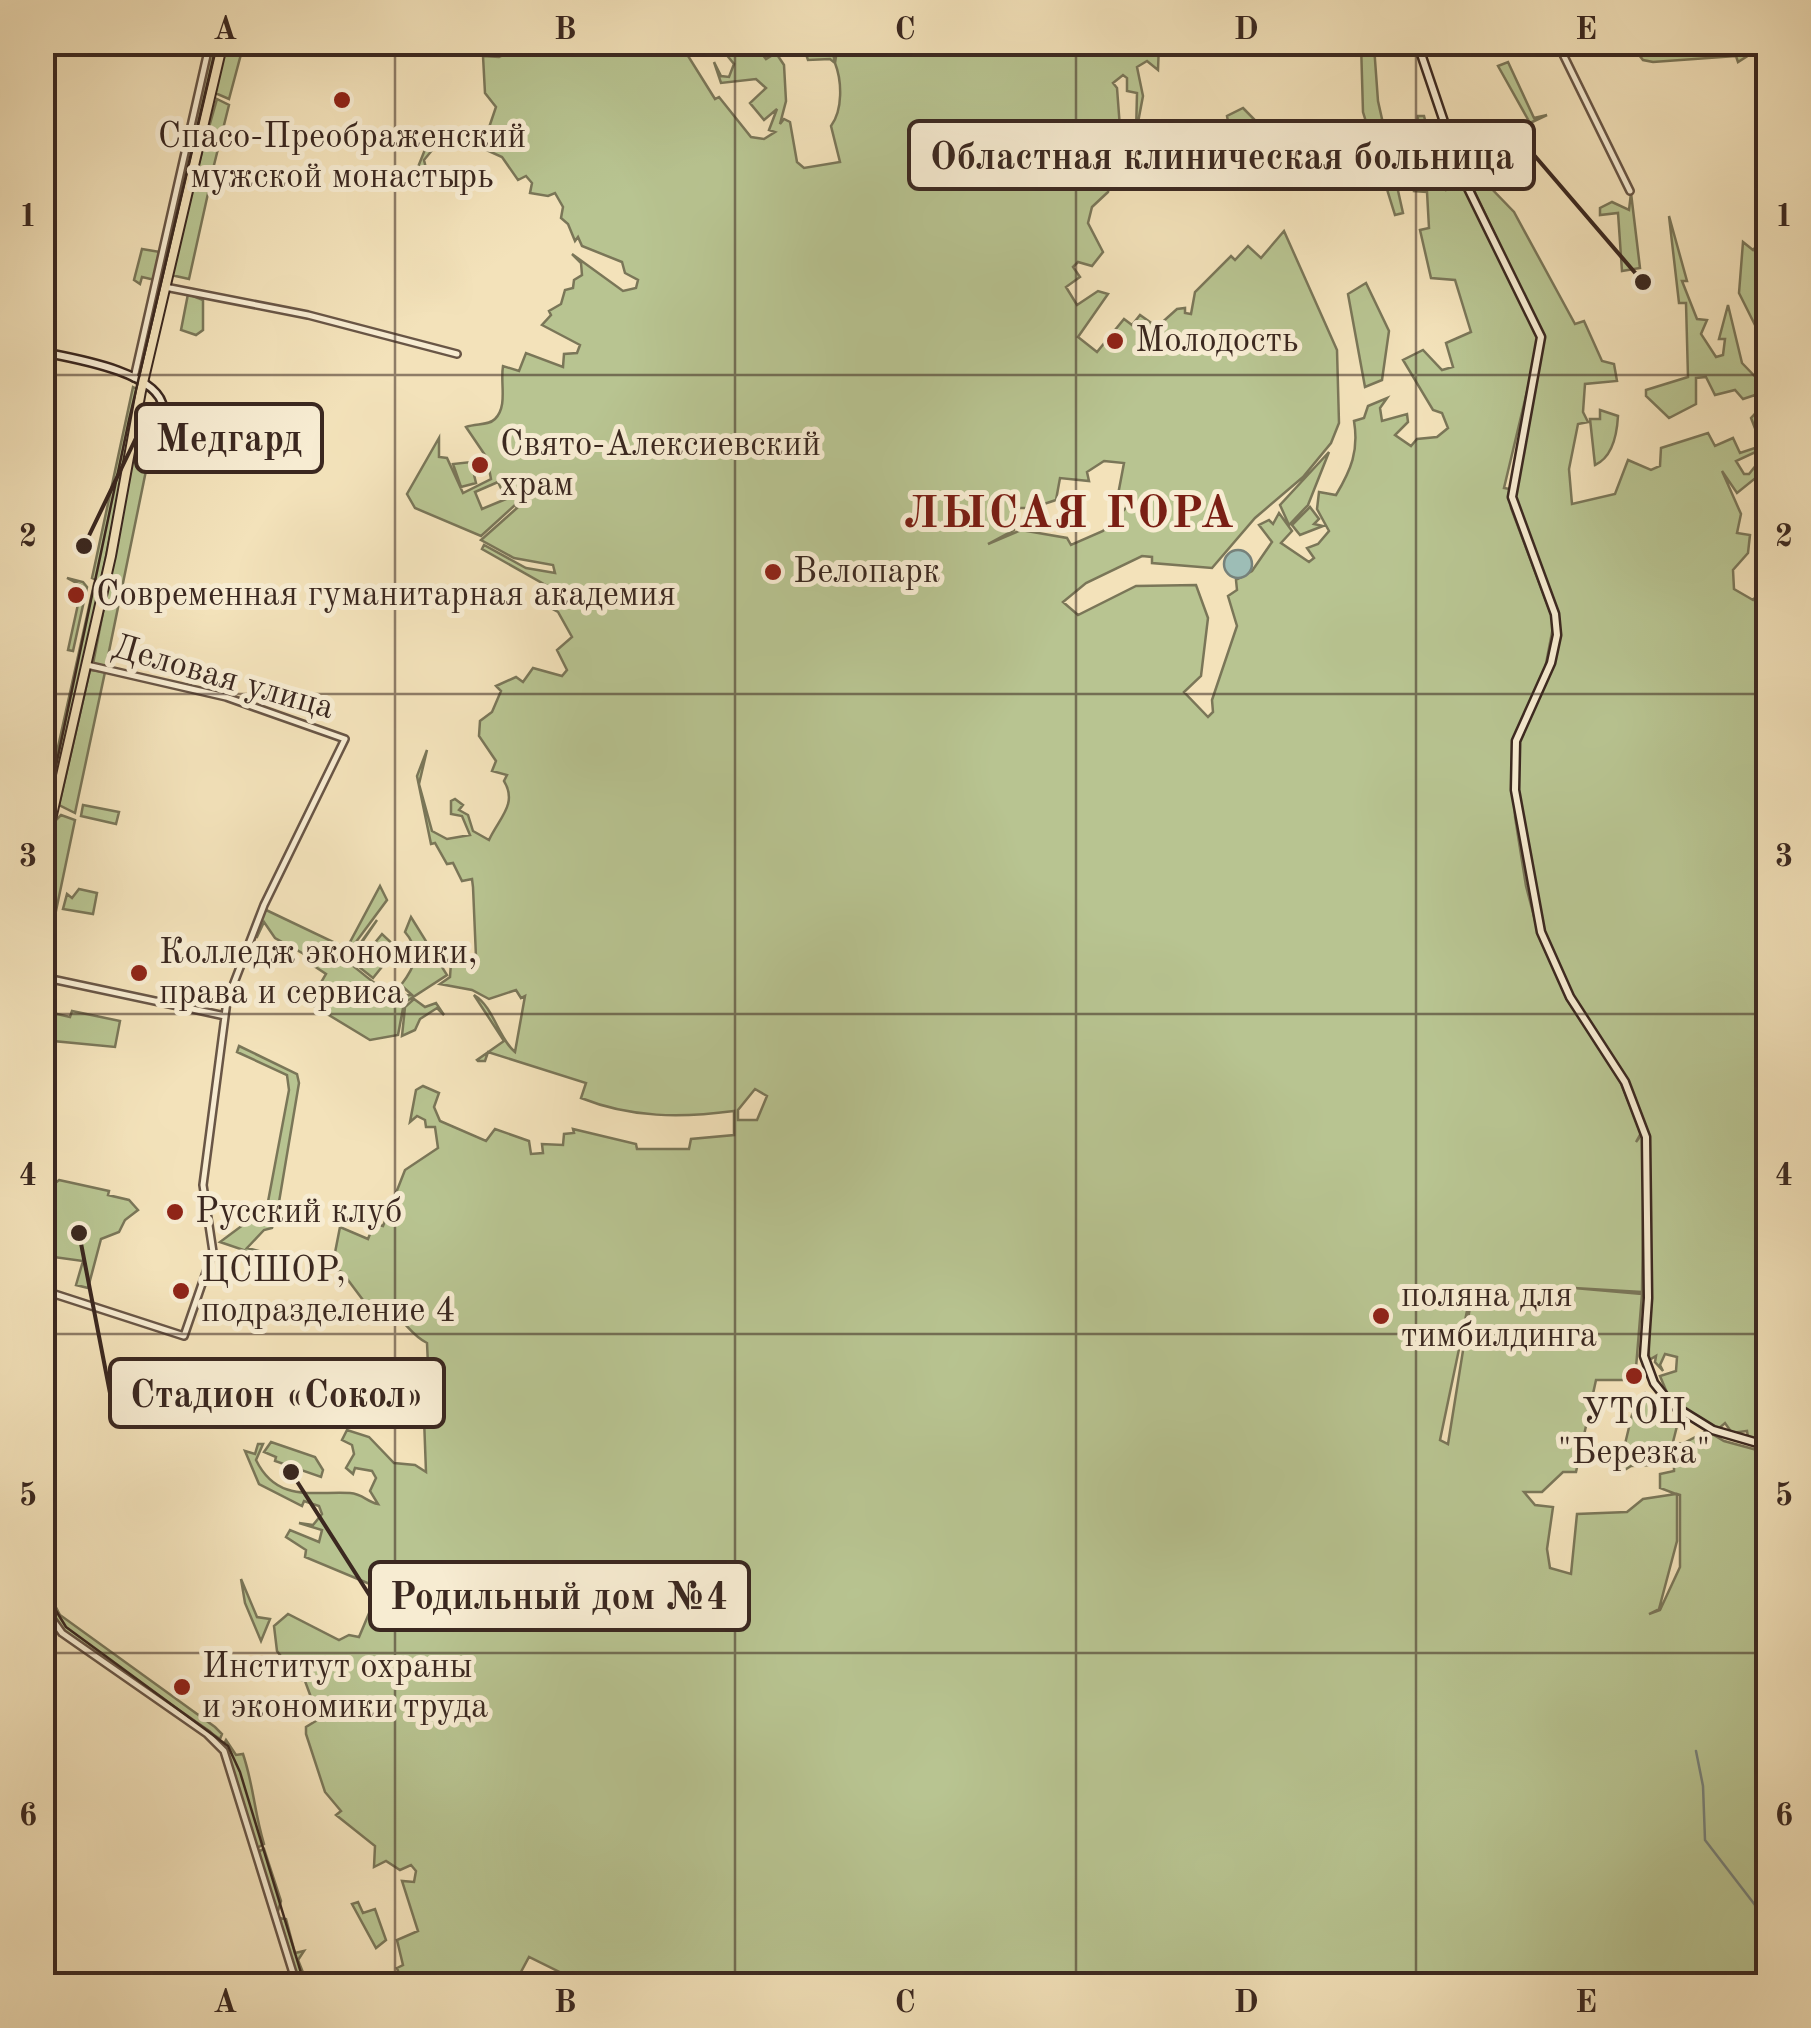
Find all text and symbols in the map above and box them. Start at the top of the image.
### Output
text: A [213,15,237,47]
text: B [554,15,576,47]
text: C [894,15,916,47]
text: D [1233,15,1259,47]
text: E [1575,15,1597,47]
marker: Спасо-Преображенский мужской монастырь [331,89,353,111]
place label: Спасо-Преображенский мужской монастырь [158,120,526,195]
callout: Областная клиническая больница [909,121,1534,189]
text: Областная клиническая больница [930,140,1514,178]
text: 1 [19,202,37,234]
text: 1 [1775,202,1793,234]
place label: Молодость [1135,324,1298,359]
marker: Молодость [1104,330,1126,352]
callout: Медгард [136,404,322,472]
text: Медгард [156,422,302,460]
place label: Свято-Алексиевский храм [500,428,821,503]
marker: Свято-Алексиевский храм [469,454,491,476]
district label: ЛЫСАЯ ГОРА [903,493,1237,538]
text: 2 [19,522,37,554]
text: 2 [1775,522,1793,554]
place label: Велопарк [793,555,940,590]
marker: Велопарк [762,561,784,583]
place label: Современная гуманитарная академия [96,578,676,613]
marker: Современная гуманитарная академия [65,584,87,606]
street label: Деловая улица [108,630,338,726]
text: 3 [19,842,37,874]
text: 3 [1775,842,1793,874]
place label: Колледж экономики, права и сервиса [159,936,478,1011]
marker: Колледж экономики, права и сервиса [128,962,150,984]
text: 4 [19,1161,37,1193]
text: 4 [1775,1161,1793,1193]
place label: Русский клуб [195,1195,402,1230]
marker: Русский клуб [164,1201,186,1223]
place label: ЦСШОР, подразделение 4 [201,1254,456,1329]
place label: поляна для тимбилдинга [1401,1279,1597,1354]
marker: ЦСШОР, подразделение 4 [170,1280,192,1302]
marker: поляна для тимбилдинга [1370,1305,1392,1327]
callout: Стадион «Сокол» [110,1359,444,1427]
marker: УТОЦ "Березка" [1623,1365,1645,1387]
text: Стадион «Сокол» [130,1378,424,1416]
place label: УТОЦ "Березка" [1558,1396,1710,1471]
text: 5 [19,1481,37,1513]
text: 5 [1775,1481,1793,1513]
callout: Родильный дом №4 [370,1562,749,1630]
text: Родильный дом №4 [390,1580,728,1618]
place label: Институт охраны и экономики труда [202,1650,488,1725]
marker: Институт охраны и экономики труда [171,1676,193,1698]
text: 6 [19,1801,37,1833]
text: 6 [1775,1801,1793,1833]
text: A [213,1988,237,2020]
text: B [554,1988,576,2020]
text: C [894,1988,916,2020]
text: D [1233,1988,1259,2020]
text: E [1575,1988,1597,2020]

